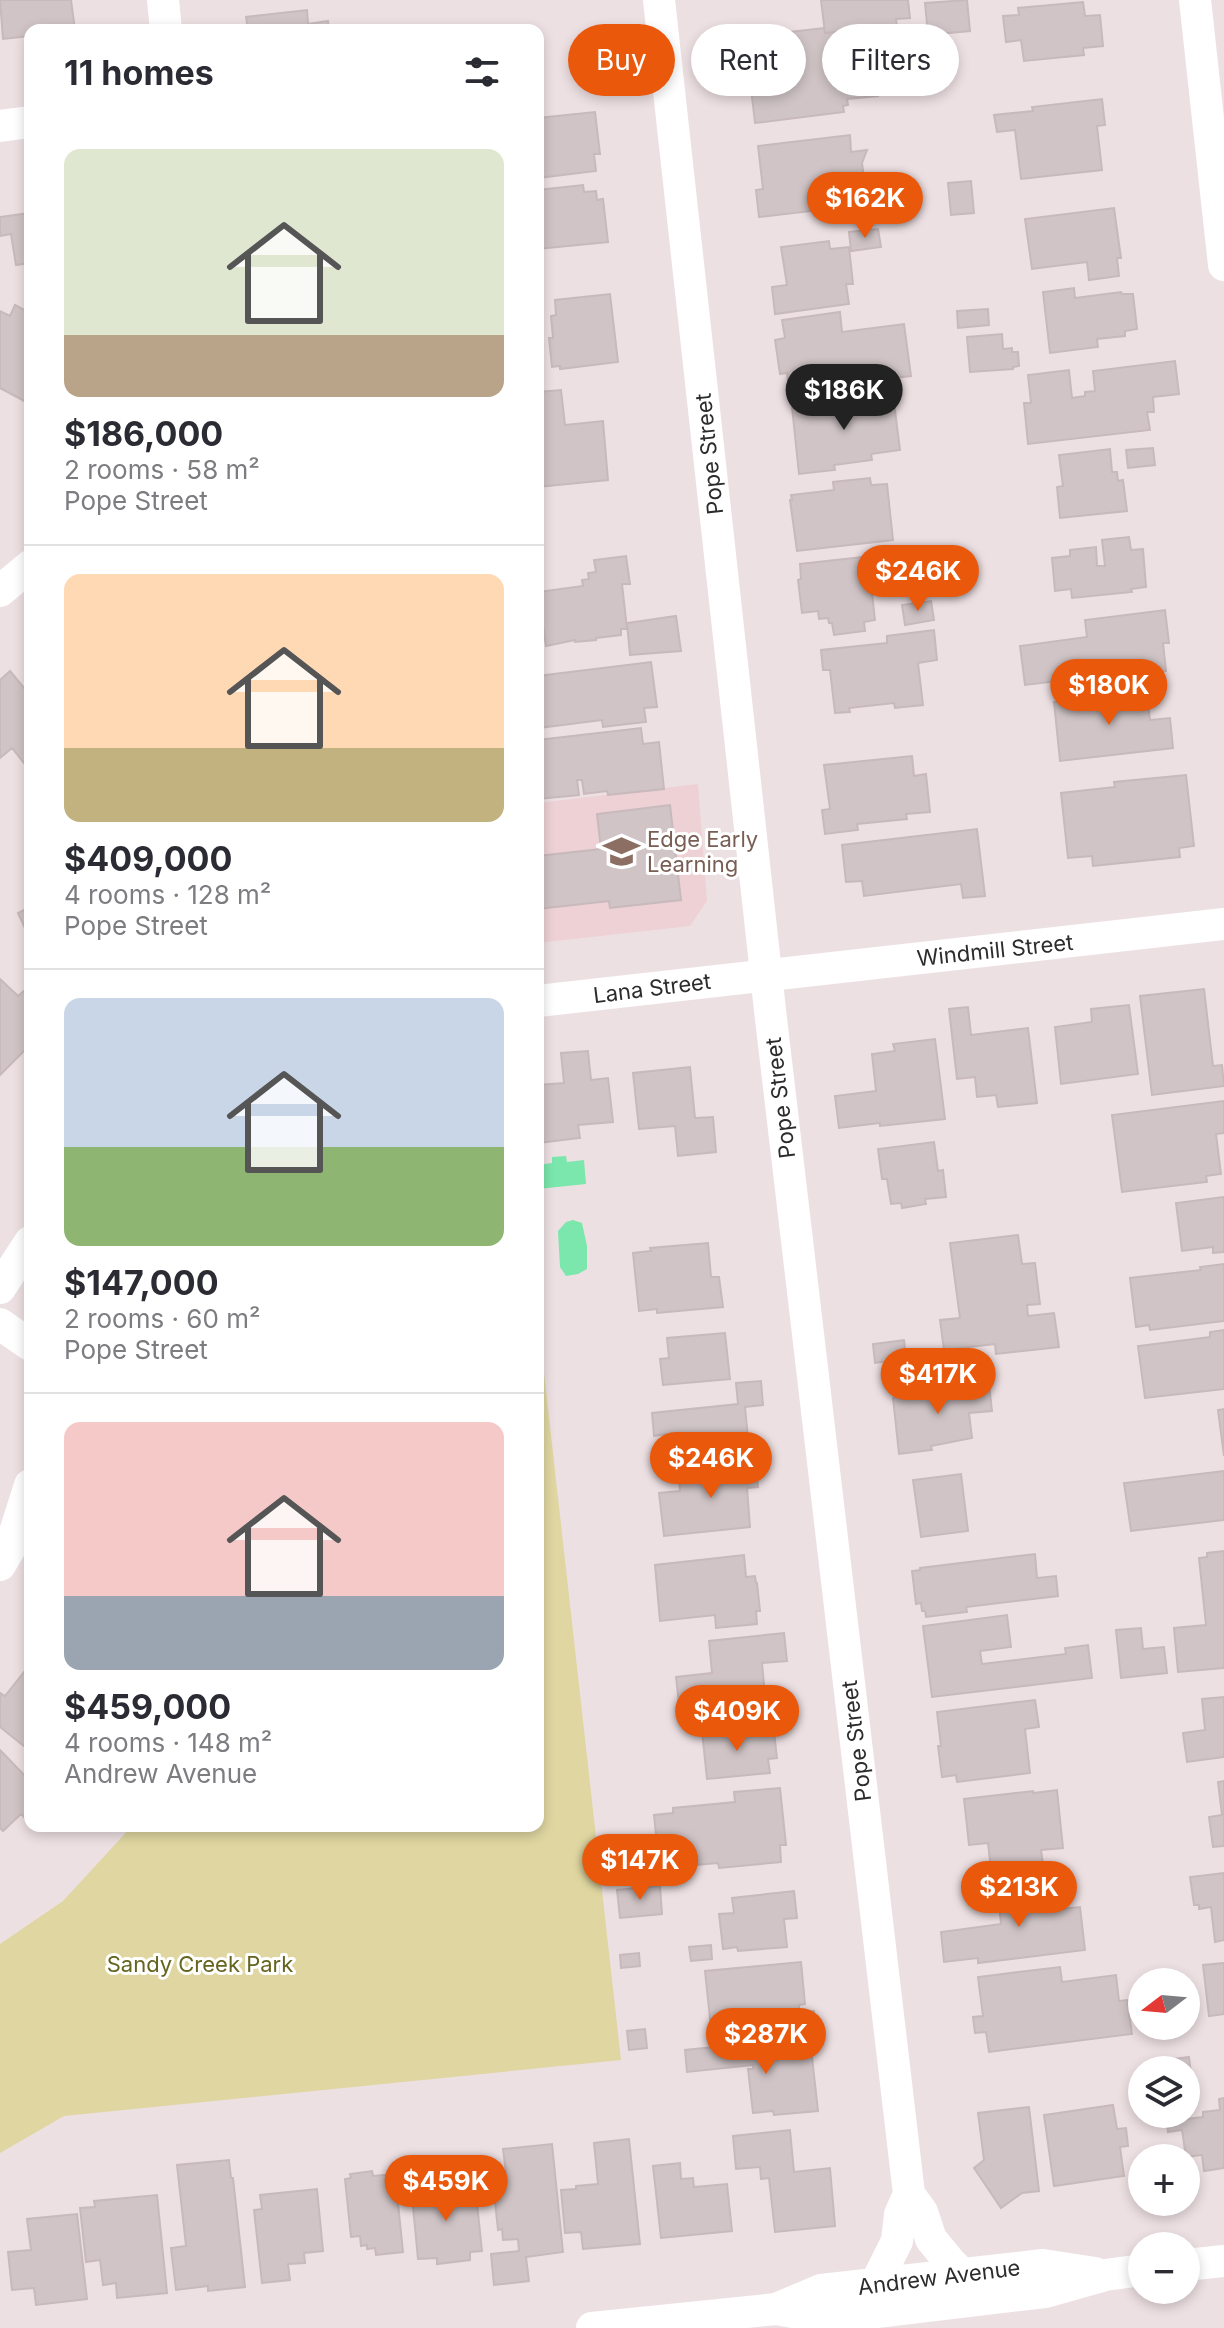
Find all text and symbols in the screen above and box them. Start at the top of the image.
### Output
chip: Buy [568,24,675,96]
chip: Rent [691,24,806,96]
chip: Filters [822,24,959,96]
icon: filters [460,50,504,94]
text: 11 homes [64,52,214,93]
pin: $162K [809,172,921,240]
text: $162K [825,182,905,213]
icon: home [212,201,356,345]
pin: $186K [788,364,900,432]
text: $186K [804,374,884,405]
street label: Pope Street [690,392,728,516]
text: $186,000 [64,413,223,454]
text: 2 rooms · 58 m² [64,454,260,485]
text: Pope Street [64,485,208,516]
pin: $246K [862,545,974,613]
text: $246K [875,555,961,586]
icon: home [212,626,356,770]
pin: $180K [1053,659,1165,727]
text: $180K [1068,669,1150,700]
place label: Edge Early Learning [647,826,758,877]
school or university icon: Edge Early Learning [602,833,640,871]
text: $409,000 [64,838,232,879]
text: 4 rooms · 128 m² [64,879,271,910]
text: Pope Street [64,910,208,941]
street label: Windmill Street [916,929,1074,971]
street label: Lana Street [592,968,712,1008]
street label: Pope Street [760,1036,800,1160]
icon: home [212,1050,356,1194]
text: $147,000 [64,1262,219,1303]
text: 2 rooms · 60 m² [64,1303,260,1334]
text: Pope Street [64,1334,208,1365]
pin: $417K [882,1348,994,1416]
text: $417K [899,1358,977,1389]
pin: $246K [655,1432,767,1500]
text: $246K [668,1442,754,1473]
icon: home [212,1474,356,1618]
street label: Pope Street [836,1679,876,1803]
pin: $409K [681,1685,793,1753]
text: $459,000 [64,1686,231,1727]
text: $409K [693,1695,781,1726]
text: 4 rooms · 148 m² [64,1727,272,1758]
text: Andrew Avenue [64,1758,257,1789]
pin: $147K [584,1834,696,1902]
text: $147K [600,1844,680,1875]
pin: $213K [963,1861,1075,1929]
text: $213K [979,1871,1059,1902]
park label: Sandy Creek Park [107,1951,293,1977]
north arrow [1128,1968,1200,2040]
map controls [1128,1968,1200,2304]
pin: $287K [710,2008,822,2076]
text: $287K [724,2018,808,2049]
button: layers [1128,2056,1200,2128]
button: + [1128,2144,1200,2216]
pin: $459K [390,2155,502,2223]
text: $459K [403,2165,489,2196]
button: − [1128,2232,1200,2304]
street label: Andrew Avenue [856,2254,1022,2300]

